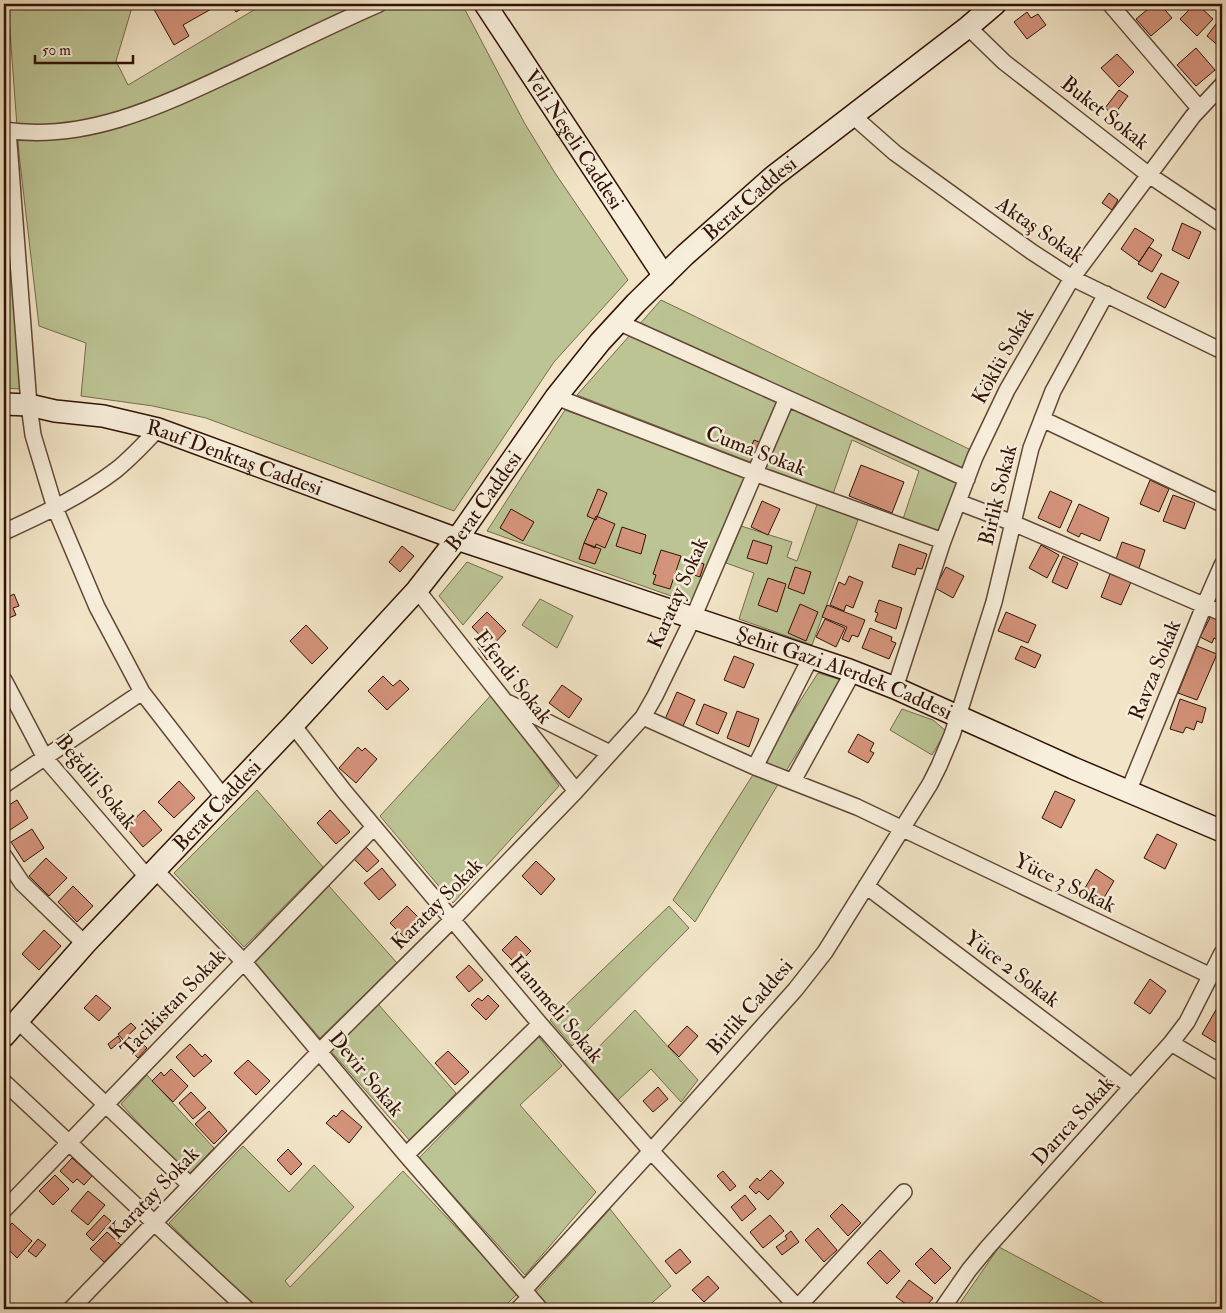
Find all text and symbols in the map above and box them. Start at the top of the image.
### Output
scale bar [35,32,132,64]
text: 50 m [42,41,71,60]
street label: Veli Neşeli Caddesi [518,64,630,215]
street label: Buket Sokak [1055,70,1155,156]
street label: Berat Caddesi [697,150,803,247]
street label: Aktaş Sokak [990,190,1089,269]
street label: Köklü Sokak [966,303,1040,409]
street label: Rauf Denktaş Caddesi [144,413,327,502]
street label: Cuma Sokak [702,419,810,483]
street label: Birlik Sokak [972,442,1024,548]
street label: Berat Caddesi [439,445,528,557]
street label: Karatay Sokak [641,533,715,653]
street label: Ravza Sokak [1123,616,1187,724]
street label: Şehit Gazi Alerdek Caddesi [733,620,957,726]
street label: Efendi Sokak [468,625,558,729]
street label: Beğdili Sokak [49,729,143,835]
street label: Berat Caddesi [167,753,267,857]
street label: Yüce 3 Sokak [1010,847,1120,919]
street label: Karatay Sokak [385,852,489,956]
street label: Yüce 2 Sokak [959,924,1065,1014]
street label: Tacikistan Sokak [115,943,231,1063]
street label: Hanımeli Sokak [503,949,609,1069]
street label: Birlik Caddesi [701,953,799,1061]
street label: Devir Sokak [323,1026,409,1122]
street label: Darıca Sokak [1026,1071,1120,1171]
street label: Karatay Sokak [103,1141,205,1245]

